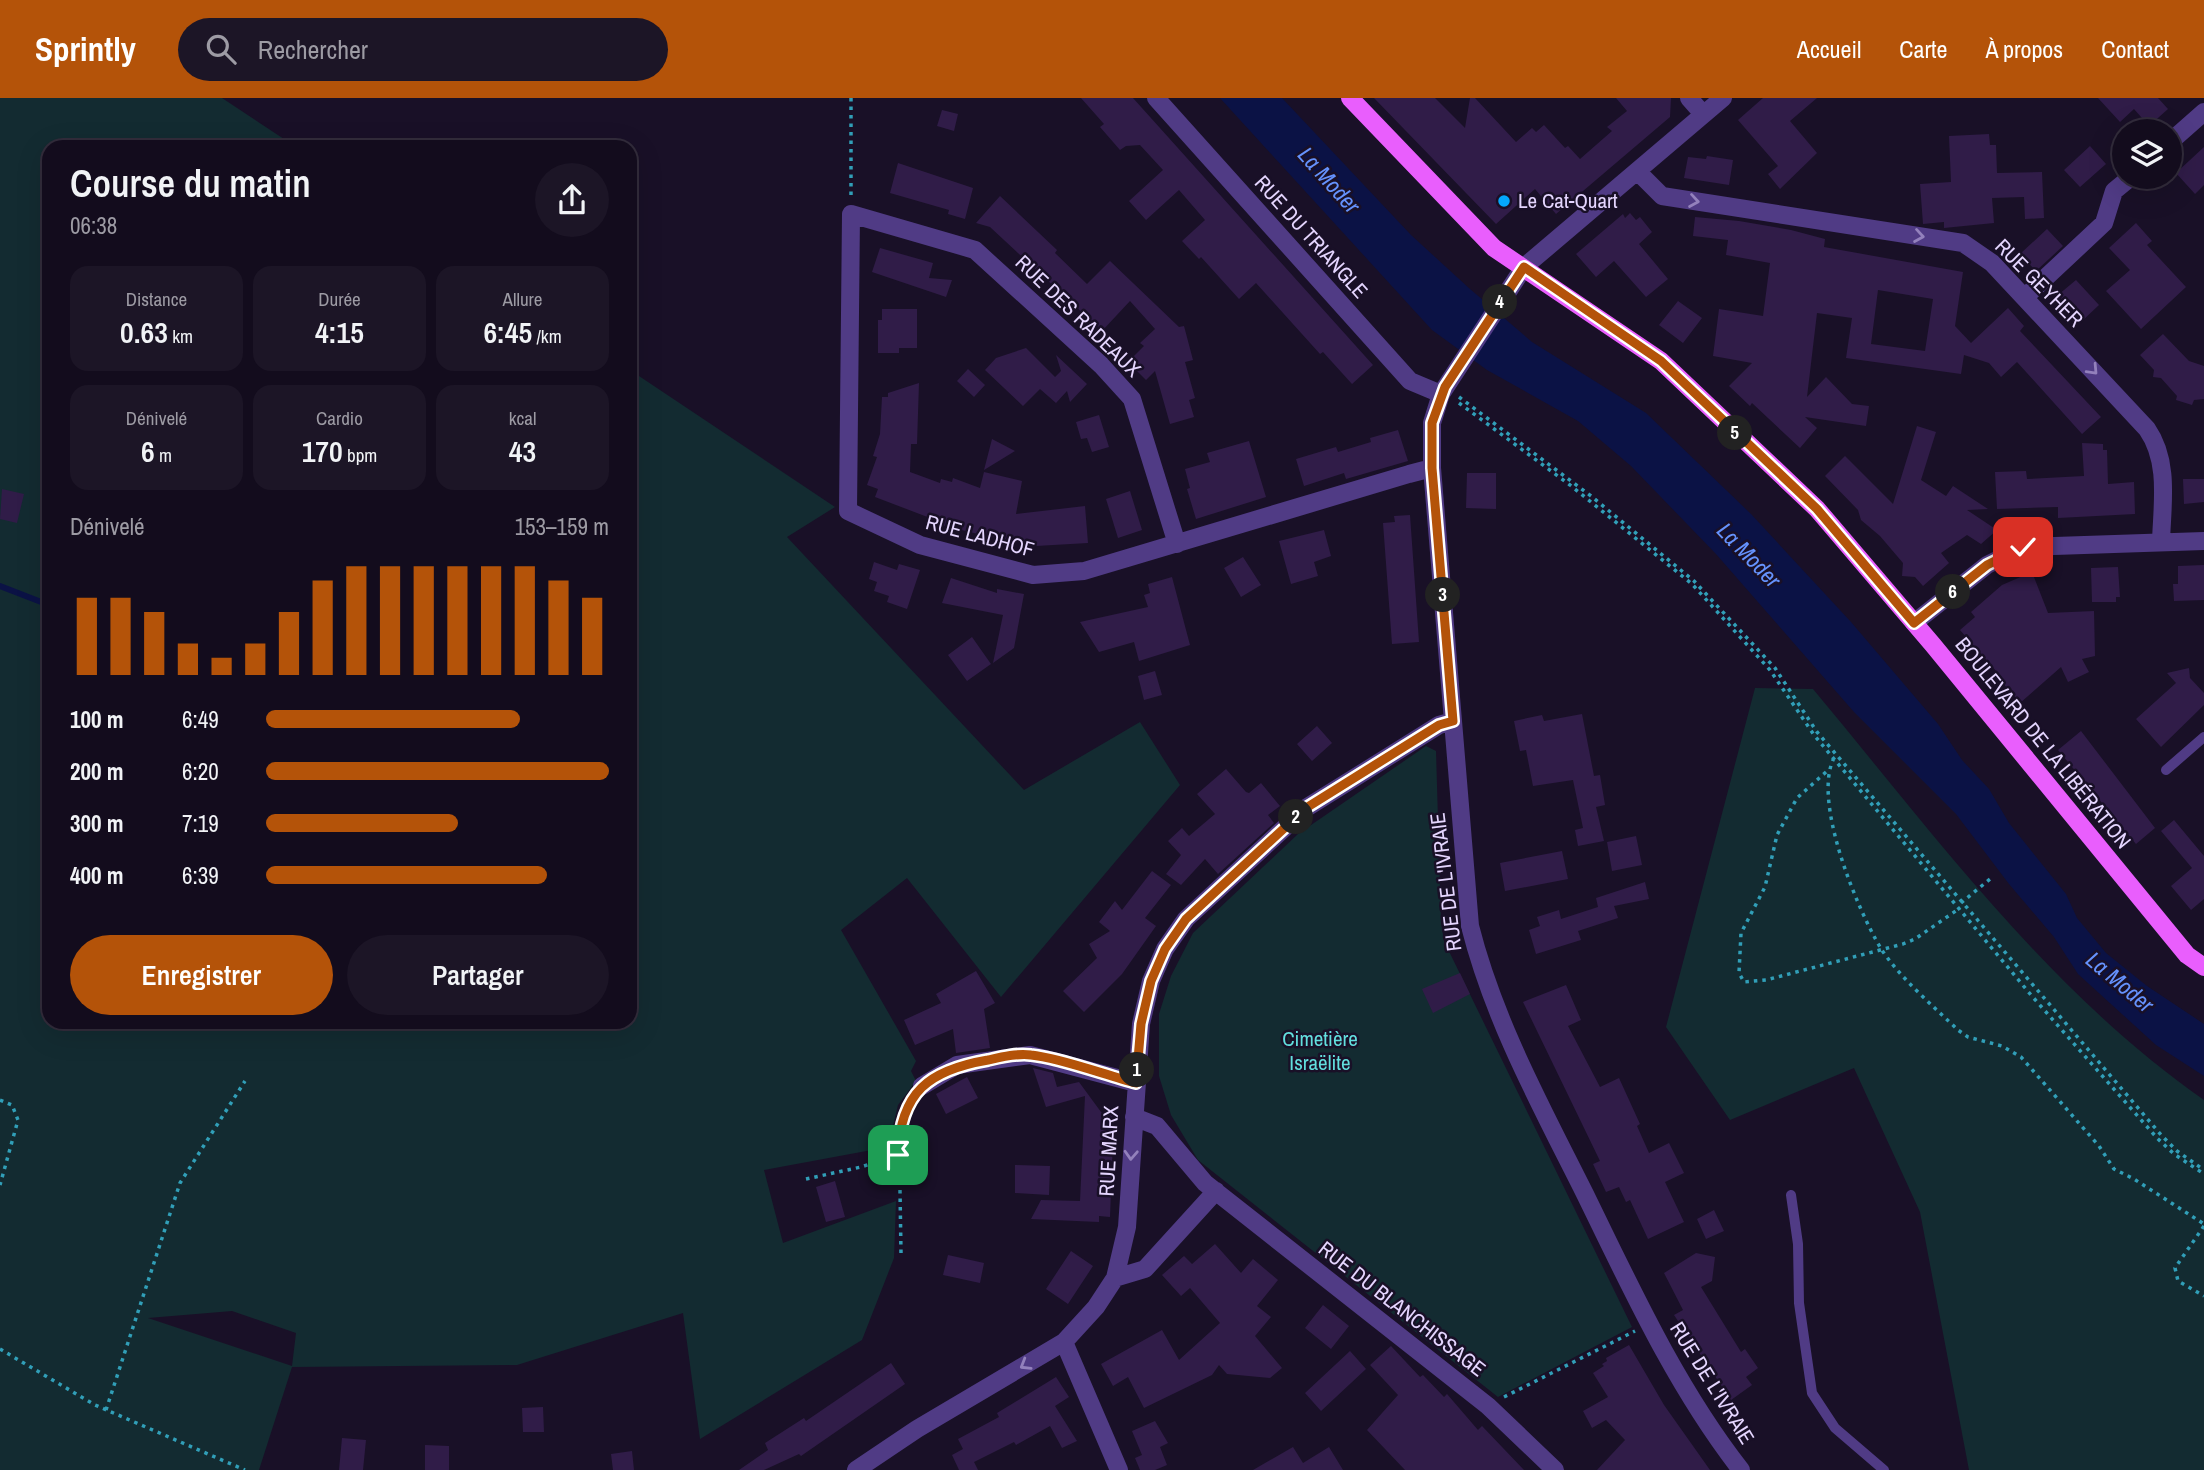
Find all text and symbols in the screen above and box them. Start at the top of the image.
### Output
search box [178,18,668,81]
text: Sprintly [35,27,136,71]
icon: search [202,30,240,68]
text: Rechercher [258,32,368,67]
text: Accueil [1797,33,1861,65]
text: Carte [1899,33,1947,65]
text: À propos [1985,33,2063,65]
text: Contact [2101,33,2169,65]
map controls [2112,119,2182,189]
button: layers [2112,119,2182,189]
water label: La Moder [1291,140,1368,220]
text: Course du matin [70,158,311,209]
button: share [535,163,609,237]
street label: RUE DU TRIANGLE [1248,169,1375,305]
place label: Le Cat-Quart [1518,186,1618,215]
marker: Le Cat-Quart [1496,193,1512,209]
one-way arrow [1688,193,1700,208]
text: 06:38 [70,210,117,241]
one-way arrow [1913,228,1925,243]
street label: RUE GEYHER [1989,232,2090,333]
street label: RUE DES RADEAUX [1009,248,1148,384]
pin: 4 [1482,284,1518,320]
text: Distance [126,286,187,312]
text: Durée [318,286,361,312]
text: Allure [503,286,542,312]
text: 4 [1495,288,1504,314]
text: 0.63 [120,312,168,352]
text: 4:15 [315,312,364,352]
text: 6:45 [483,312,532,352]
text: km [168,323,193,349]
text: /km [532,323,562,349]
one-way arrow [2084,362,2097,375]
text: Dénivelé [126,405,187,431]
text: Cardio [316,405,363,431]
text: kcal [509,405,536,431]
pin: 5 [1718,416,1752,450]
text: 5 [1730,419,1739,445]
text: 6 [141,431,155,471]
text: 170 [302,431,343,471]
text: 43 [509,431,536,471]
text: m [155,442,172,468]
text: bpm [343,442,377,468]
street label: RUE LADHOF [923,507,1037,564]
text: Dénivelé [70,511,144,542]
text: 153–159 m [515,511,609,542]
water label: La Moder [1711,515,1789,595]
pin [1993,517,2053,577]
icon: check [2004,528,2042,566]
pin: 6 [1936,574,1970,610]
pin: 3 [1426,578,1460,612]
text: 6 [1948,578,1957,604]
text: 3 [1438,581,1447,607]
street label: BOULEVARD DE LA LIBÉRATION [1949,631,2138,855]
text: 100 m [70,704,123,735]
text: 6:49 [182,704,219,735]
text: 200 m [70,756,123,787]
text: 6:20 [182,756,219,787]
pin: 2 [1278,800,1314,834]
text: 2 [1291,803,1300,829]
text: 300 m [70,808,123,839]
text: 7:19 [182,808,219,839]
street label: RUE DE L'IVRAIE [1423,811,1468,953]
text: 400 m [70,860,123,891]
text: 6:39 [182,860,219,891]
button: Enregistrer [70,935,333,1015]
button: Partager [347,935,609,1015]
water label: La Moder [2080,944,2161,1020]
park label: Cimetière Israëlite [1282,1024,1358,1077]
pin: 1 [1120,1052,1154,1088]
text: 1 [1132,1056,1141,1082]
street label: RUE MARX [1092,1104,1125,1197]
pin [868,1125,928,1185]
icon: arrive [879,1136,917,1174]
one-way arrow [1124,1150,1139,1161]
street label: RUE DU BLANCHISSAGE [1313,1234,1492,1383]
street label: RUE DE L'IVRAIE [1663,1316,1762,1449]
one-way arrow [1019,1357,1032,1370]

